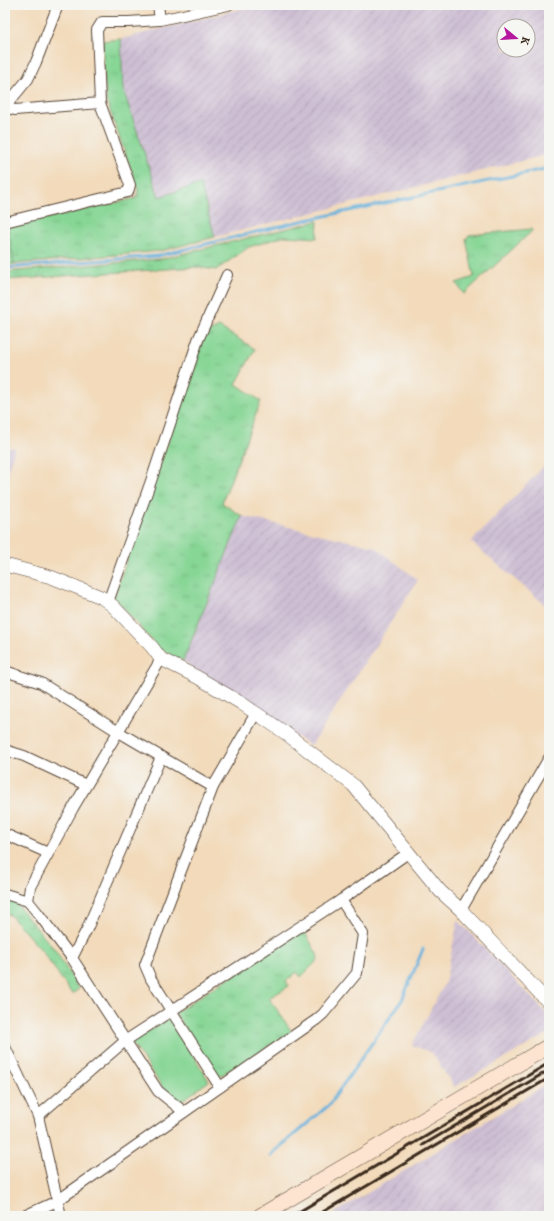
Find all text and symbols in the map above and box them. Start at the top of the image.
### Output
north arrow [496,18,536,58]
text: K [516,35,532,47]

